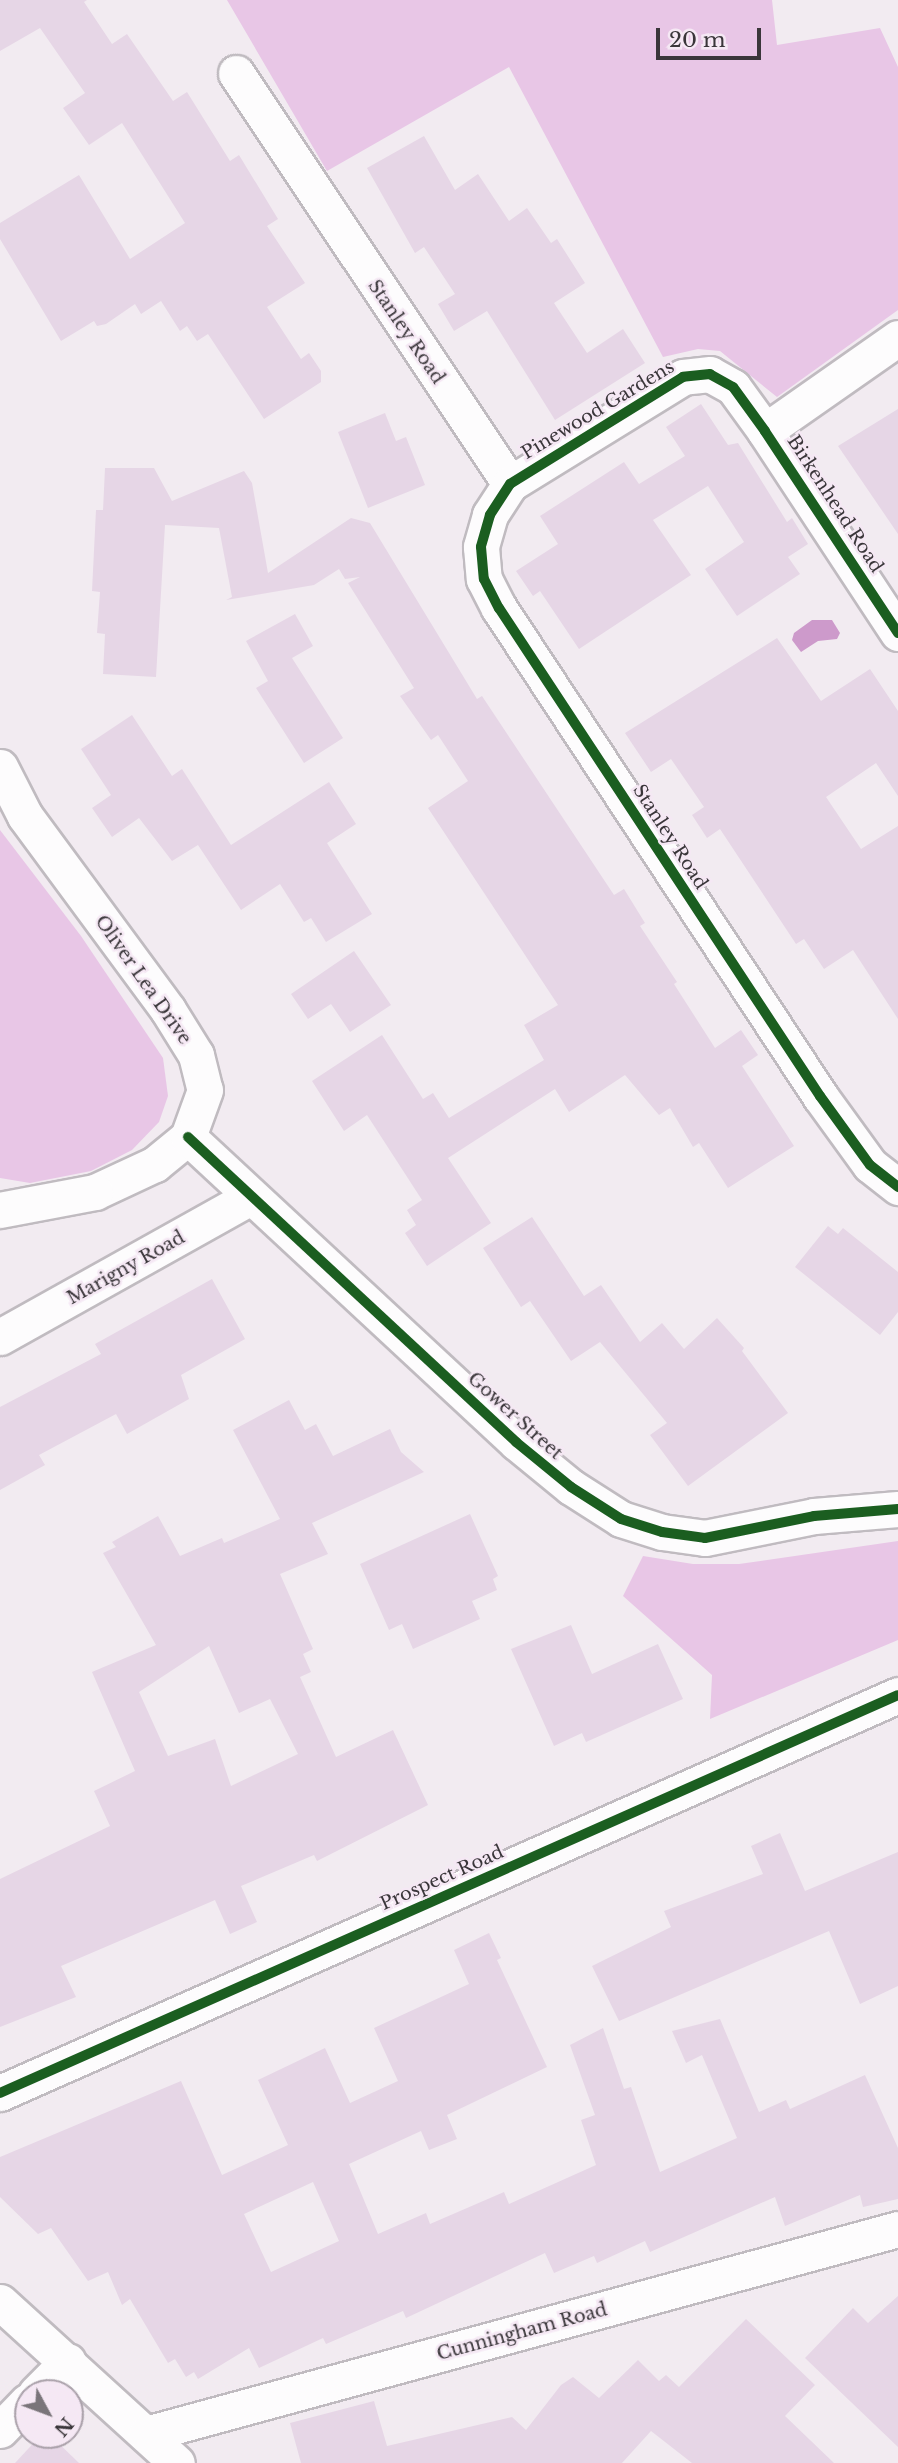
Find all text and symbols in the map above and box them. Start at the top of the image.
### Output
scale bar [660,14,765,58]
text: 20 m [669,27,726,53]
street label: Stanley Road [363,276,449,388]
street label: Pinewood Gardens [518,356,678,464]
street label: Birkenhead Road [782,431,888,577]
street label: Stanley Road [628,780,712,894]
street label: Oliver Lea Drive [90,911,196,1049]
street label: Marigny Road [63,1227,189,1309]
street label: Gower Street [463,1368,567,1464]
street label: Prospect Road [377,1841,507,1915]
street label: Cunningham Road [435,2299,609,2365]
north arrow [14,2379,84,2449]
text: N [49,2413,78,2441]

